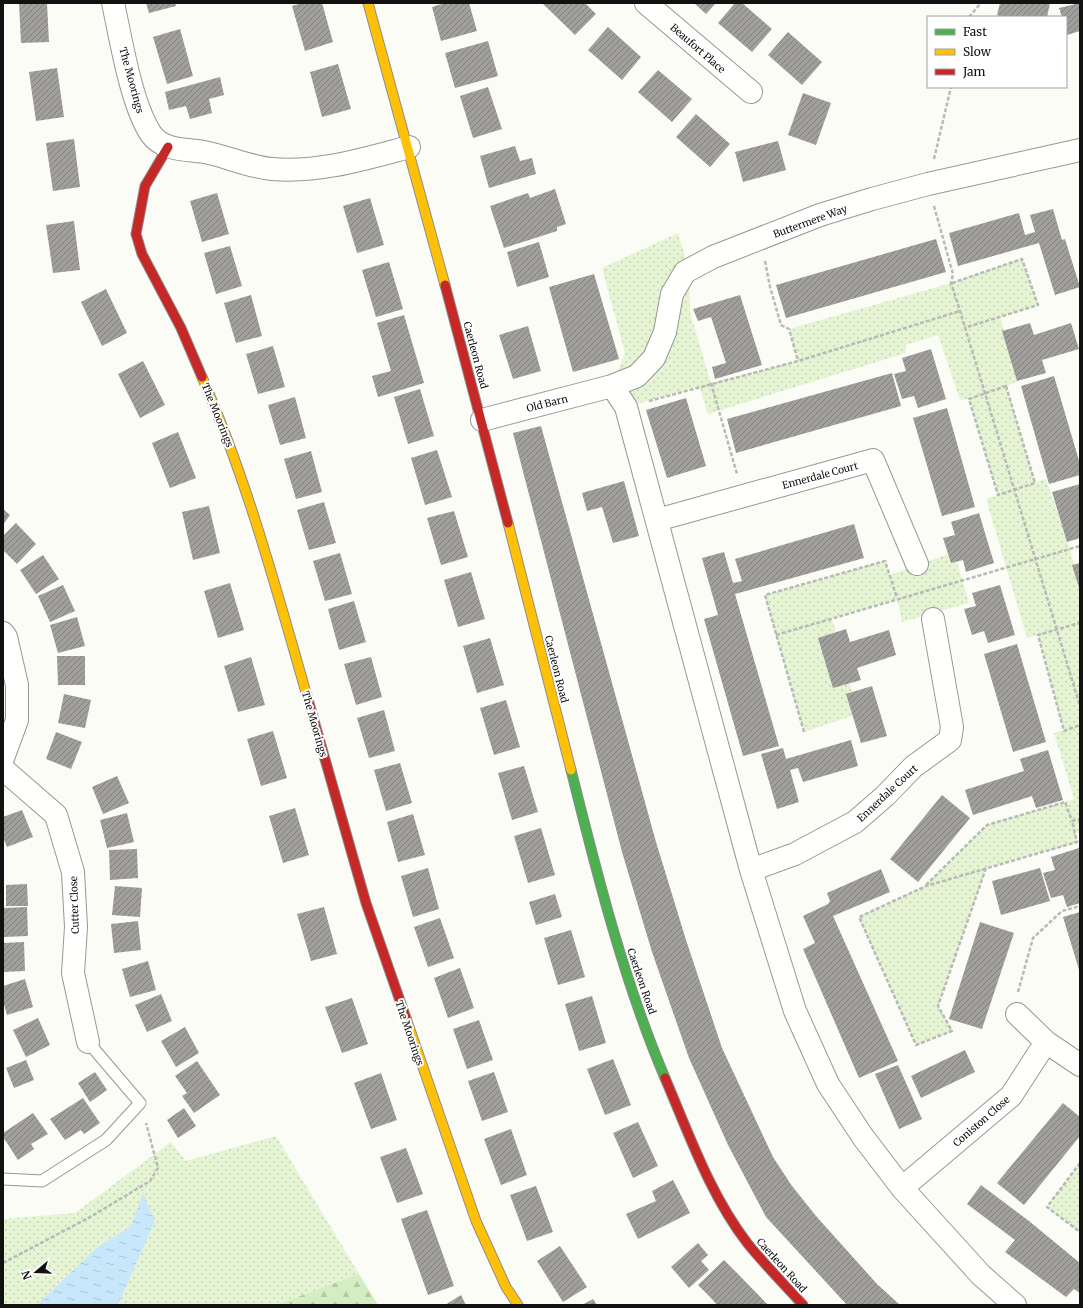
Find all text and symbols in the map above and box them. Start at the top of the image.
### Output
legend [927,16,1067,88]
street label: Beaufort Place [667,21,728,76]
text: Fast [963,24,987,39]
text: Slow [963,44,992,59]
street label: The Moorings [116,46,147,115]
text: Jam [962,64,986,79]
street label: Buttermere Way [771,202,849,241]
street label: Caerleon Road [460,320,491,390]
street label: The Moorings [199,381,236,449]
street label: Old Barn [525,392,569,415]
street label: Ennerdale Court [781,459,860,492]
street label: Caerleon Road [542,634,571,704]
street label: The Moorings [299,690,330,759]
street label: Ennerdale Court [854,762,920,825]
street label: Cutter Close [67,876,82,934]
street label: Caerleon Road [624,946,659,1016]
street label: The Moorings [392,999,427,1068]
street label: Coniston Close [950,1093,1012,1150]
street label: Caerleon Road [754,1235,810,1295]
north arrow [16,1252,56,1292]
text: N [18,1269,35,1282]

